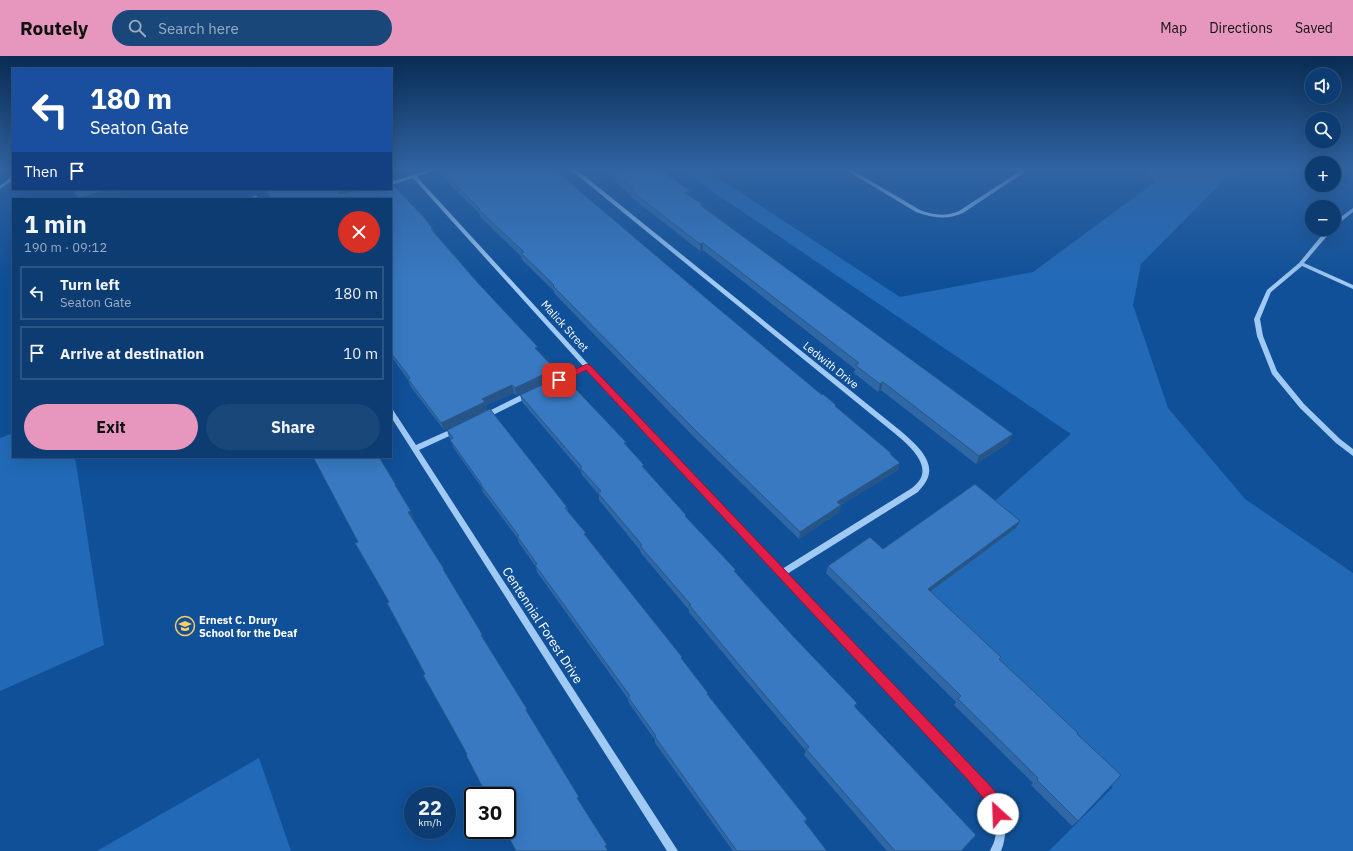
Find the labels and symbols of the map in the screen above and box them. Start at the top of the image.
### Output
street label: Malick Street [538,297,592,355]
street label: Ledwith Drive [800,338,862,392]
pin [542,363,576,397]
street label: Centennial Forest Drive [498,564,587,687]
place label: Ernest C. Drury School for the Deaf [199,613,297,640]
school or university icon: Ernest C. Drury School for the Deaf [174,615,196,637]
speed limit sign: 30 [464,787,516,839]
position arrow [977,793,1019,835]

